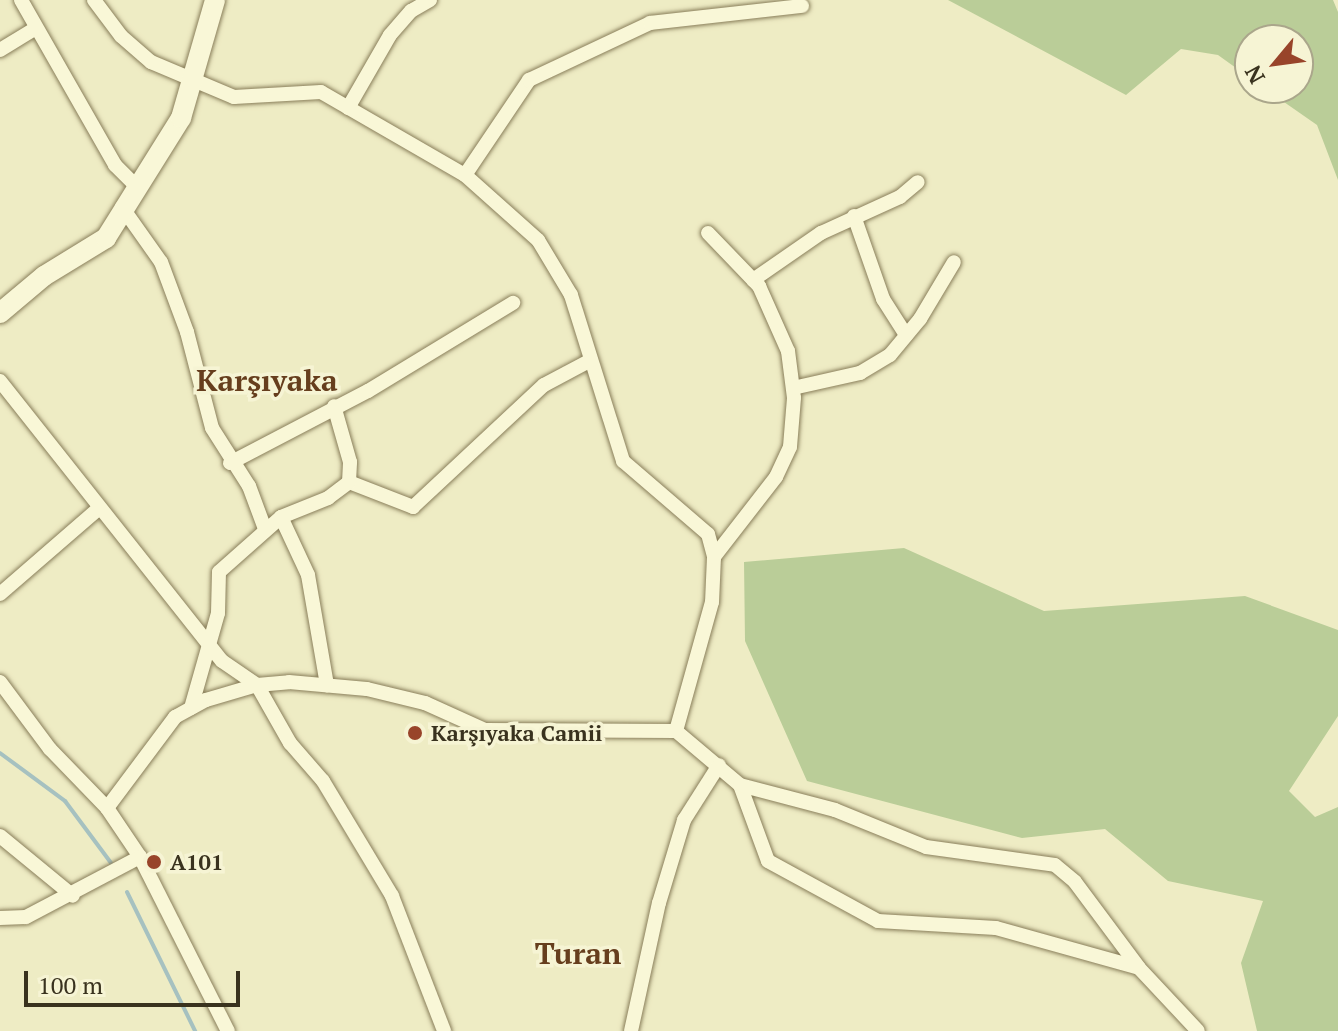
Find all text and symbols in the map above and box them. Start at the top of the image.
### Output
north arrow [1234,24,1314,104]
text: N [1238,61,1271,89]
district label: Karşıyaka [196,362,338,398]
place label: Karşıyaka Camii [431,720,602,746]
marker: Karşıyaka Camii [406,724,424,742]
place label: A101 [170,849,223,875]
marker: A101 [145,853,163,871]
district label: Turan [535,935,621,971]
scale bar [28,955,244,1005]
text: 100 m [38,969,103,1001]

